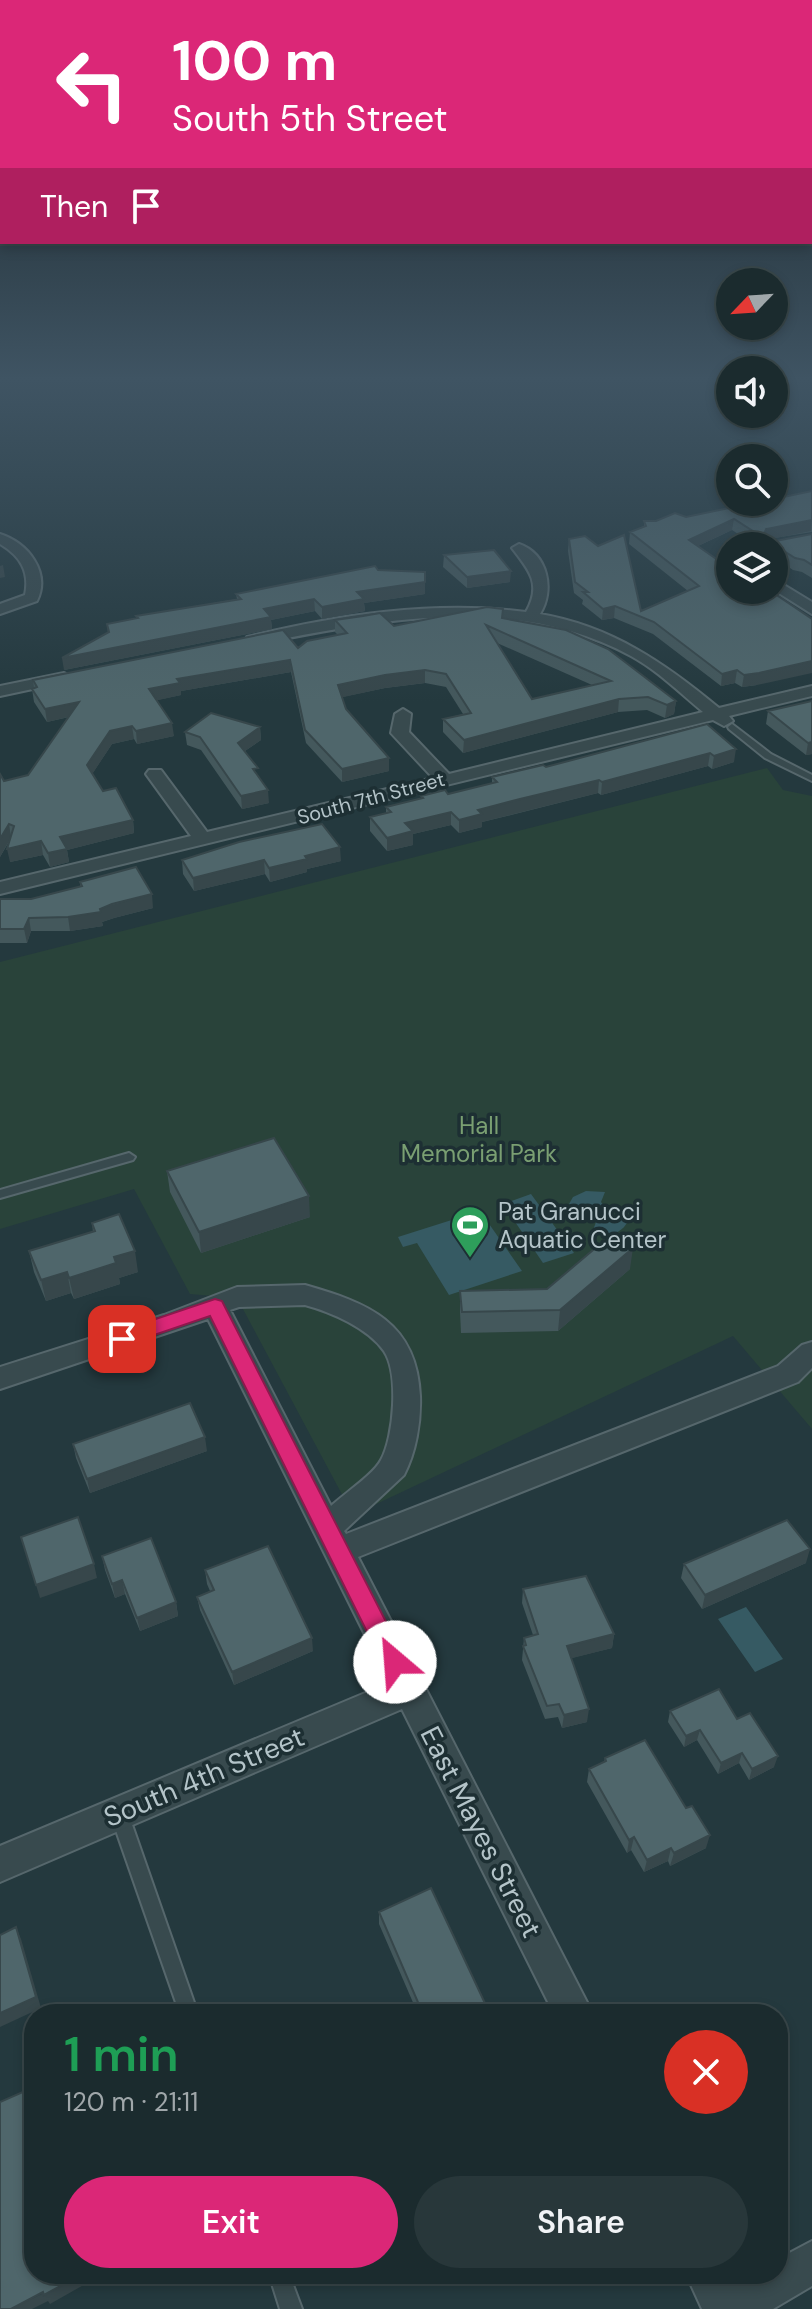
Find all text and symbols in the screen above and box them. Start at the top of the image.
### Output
text: 100 m [172,24,337,97]
icon: left [40,32,144,136]
text: South 5th Street [172,95,448,142]
icon: arrive [124,184,168,228]
text: Then [40,187,108,226]
north arrow [716,268,788,340]
map controls [716,268,788,604]
button: sound [716,356,788,428]
button: search [716,444,788,516]
button: layers [716,532,788,604]
street label: South 7th Street [294,766,448,830]
park label: Hall Memorial Park [401,1110,557,1169]
place label: Pat Granucci Aquatic Center [498,1196,666,1255]
sports icon: Pat Granucci Aquatic Center [449,1204,491,1259]
pin [88,1305,156,1373]
icon: arrive [100,1317,144,1361]
position arrow [353,1620,437,1704]
street label: South 4th Street [98,1718,310,1836]
street label: East Mayes Street [412,1720,550,1944]
text: 1 min [64,2023,179,2086]
button: close [664,2030,748,2114]
text: 120 m · 21:11 [64,2085,198,2119]
button: Exit [64,2176,398,2268]
button: Share [414,2176,748,2268]

